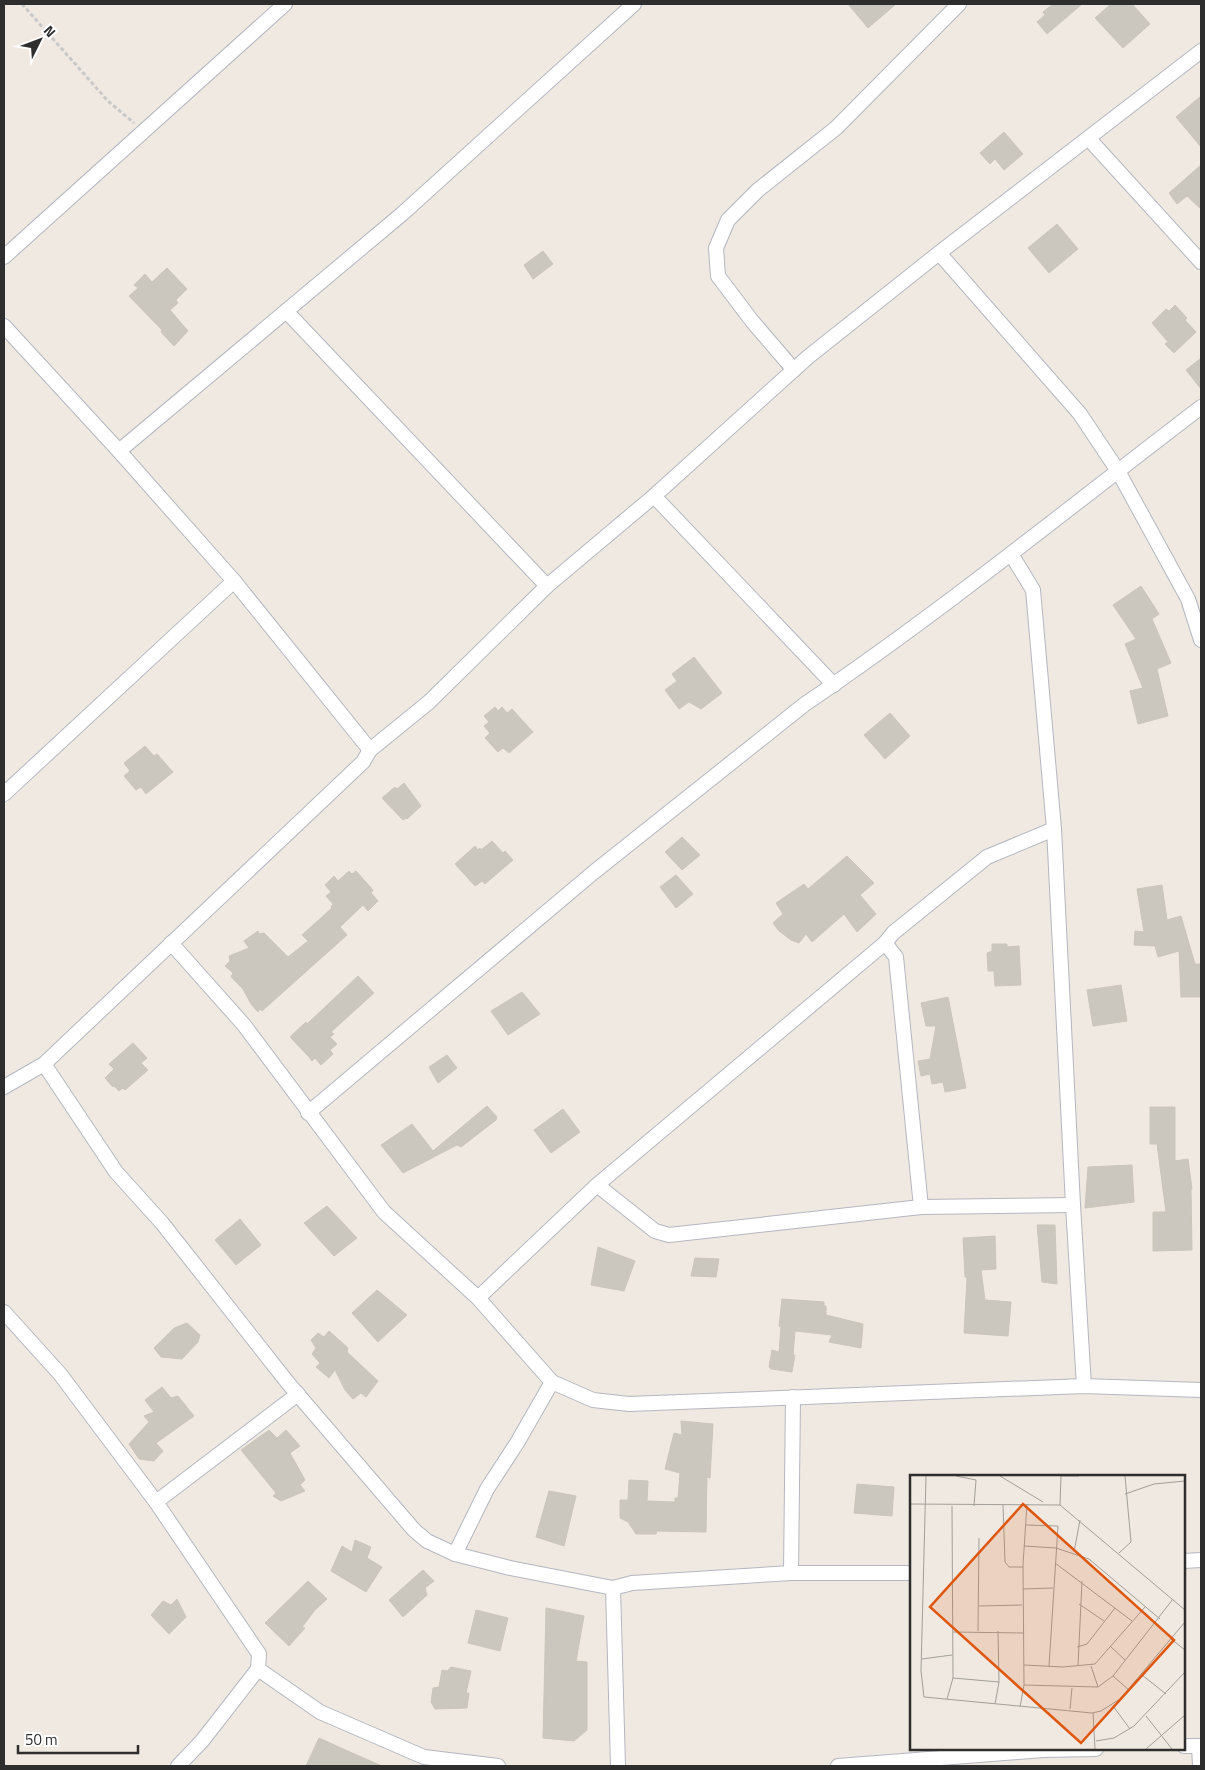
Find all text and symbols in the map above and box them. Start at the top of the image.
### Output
north arrow [15,15,65,65]
text: N [39,20,61,42]
inset map [910,1475,1185,1750]
scale bar [18,1722,138,1754]
text: 50 m [25,1728,58,1751]

